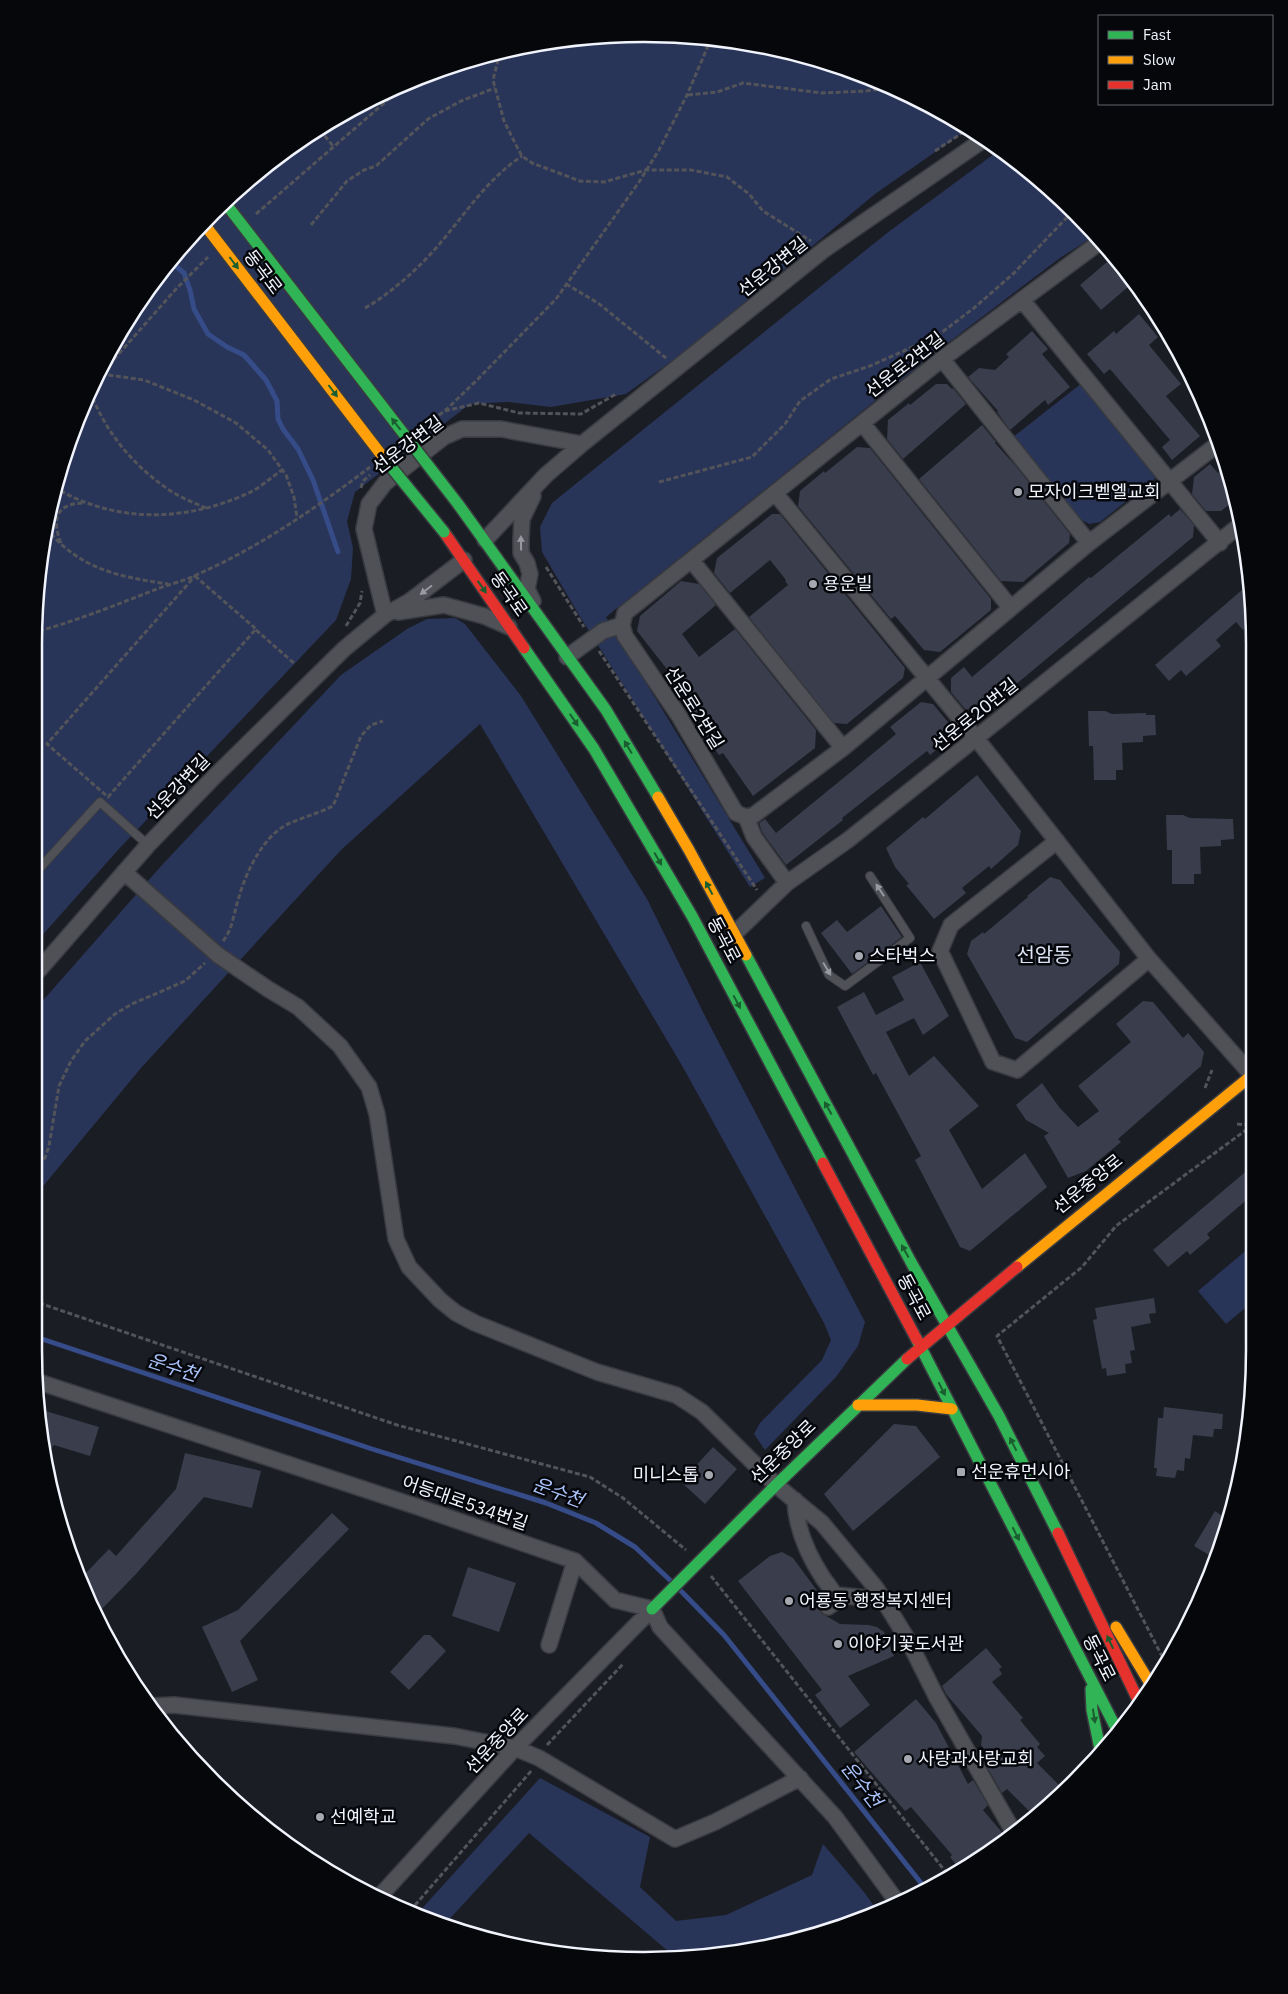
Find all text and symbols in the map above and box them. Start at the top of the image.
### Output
legend [1098,15,1273,105]
text: Fast [1143,25,1171,44]
text: Slow [1143,50,1176,69]
text: Jam [1143,75,1172,94]
street label: 선운강변길 [733,232,812,302]
street label: 동곡로 [239,245,288,298]
one-way arrow [229,256,239,269]
street label: 선운로2번길 [861,327,949,402]
one-way arrow [327,385,338,398]
street label: 선운강변길 [368,410,448,479]
one-way arrow [391,418,402,431]
place label: 모자이크벧엘교회 [1028,480,1160,503]
marker: 모자이크벧엘교회 [1012,486,1024,498]
one-way arrow [517,535,525,551]
street label: 동곡로 [486,567,533,621]
place label: 용운빌 [823,572,873,595]
marker: 용운빌 [807,578,819,590]
one-way arrow [477,580,487,593]
one-way arrow [419,585,433,595]
street label: 선운로2번길 [660,662,729,754]
street label: 선운로20번길 [927,673,1022,756]
one-way arrow [570,714,579,727]
one-way arrow [623,741,632,754]
street label: 선운강변길 [141,749,215,824]
one-way arrow [654,853,663,866]
one-way arrow [705,881,713,895]
one-way arrow [875,884,885,897]
street label: 동곡로 [703,912,746,967]
district label: 선암동 [1016,941,1072,968]
place label: 스타벅스 [869,944,935,967]
marker: 스타벅스 [853,950,865,962]
one-way arrow [823,963,832,976]
one-way arrow [733,994,741,1009]
one-way arrow [823,1101,832,1115]
street label: 선운중앙로 [1048,1149,1127,1219]
one-way arrow [901,1243,909,1258]
street label: 동곡로 [893,1269,936,1324]
water label: 운수천 [144,1347,203,1387]
one-way arrow [938,1382,946,1397]
street label: 선운중앙로 [745,1415,820,1489]
one-way arrow [1009,1437,1017,1451]
place label: 선운휴먼시아 [971,1460,1071,1483]
place label: 미니스톱 [633,1463,699,1486]
marker: 선운휴먼시아 [955,1466,967,1478]
marker: 미니스톱 [703,1469,715,1481]
street label: 어등대로534번길 [399,1470,531,1535]
water label: 운수천 [529,1472,588,1513]
one-way arrow [1012,1527,1020,1541]
place label: 어룡동 행정복지센터 [799,1589,952,1612]
marker: 어룡동 행정복지센터 [783,1595,795,1607]
street label: 동곡로 [1078,1630,1121,1685]
place label: 이야기꽃도서관 [848,1632,964,1655]
one-way arrow [1106,1635,1115,1650]
marker: 이야기꽃도서관 [832,1638,844,1650]
street label: 선운중앙로 [460,1703,533,1779]
one-way arrow [1090,1709,1098,1725]
place label: 사랑과사랑교회 [918,1747,1034,1770]
marker: 사랑과사랑교회 [902,1753,914,1765]
water label: 운수천 [836,1756,889,1813]
place label: 선예학교 [330,1805,396,1828]
marker: 선예학교 [314,1811,326,1823]

